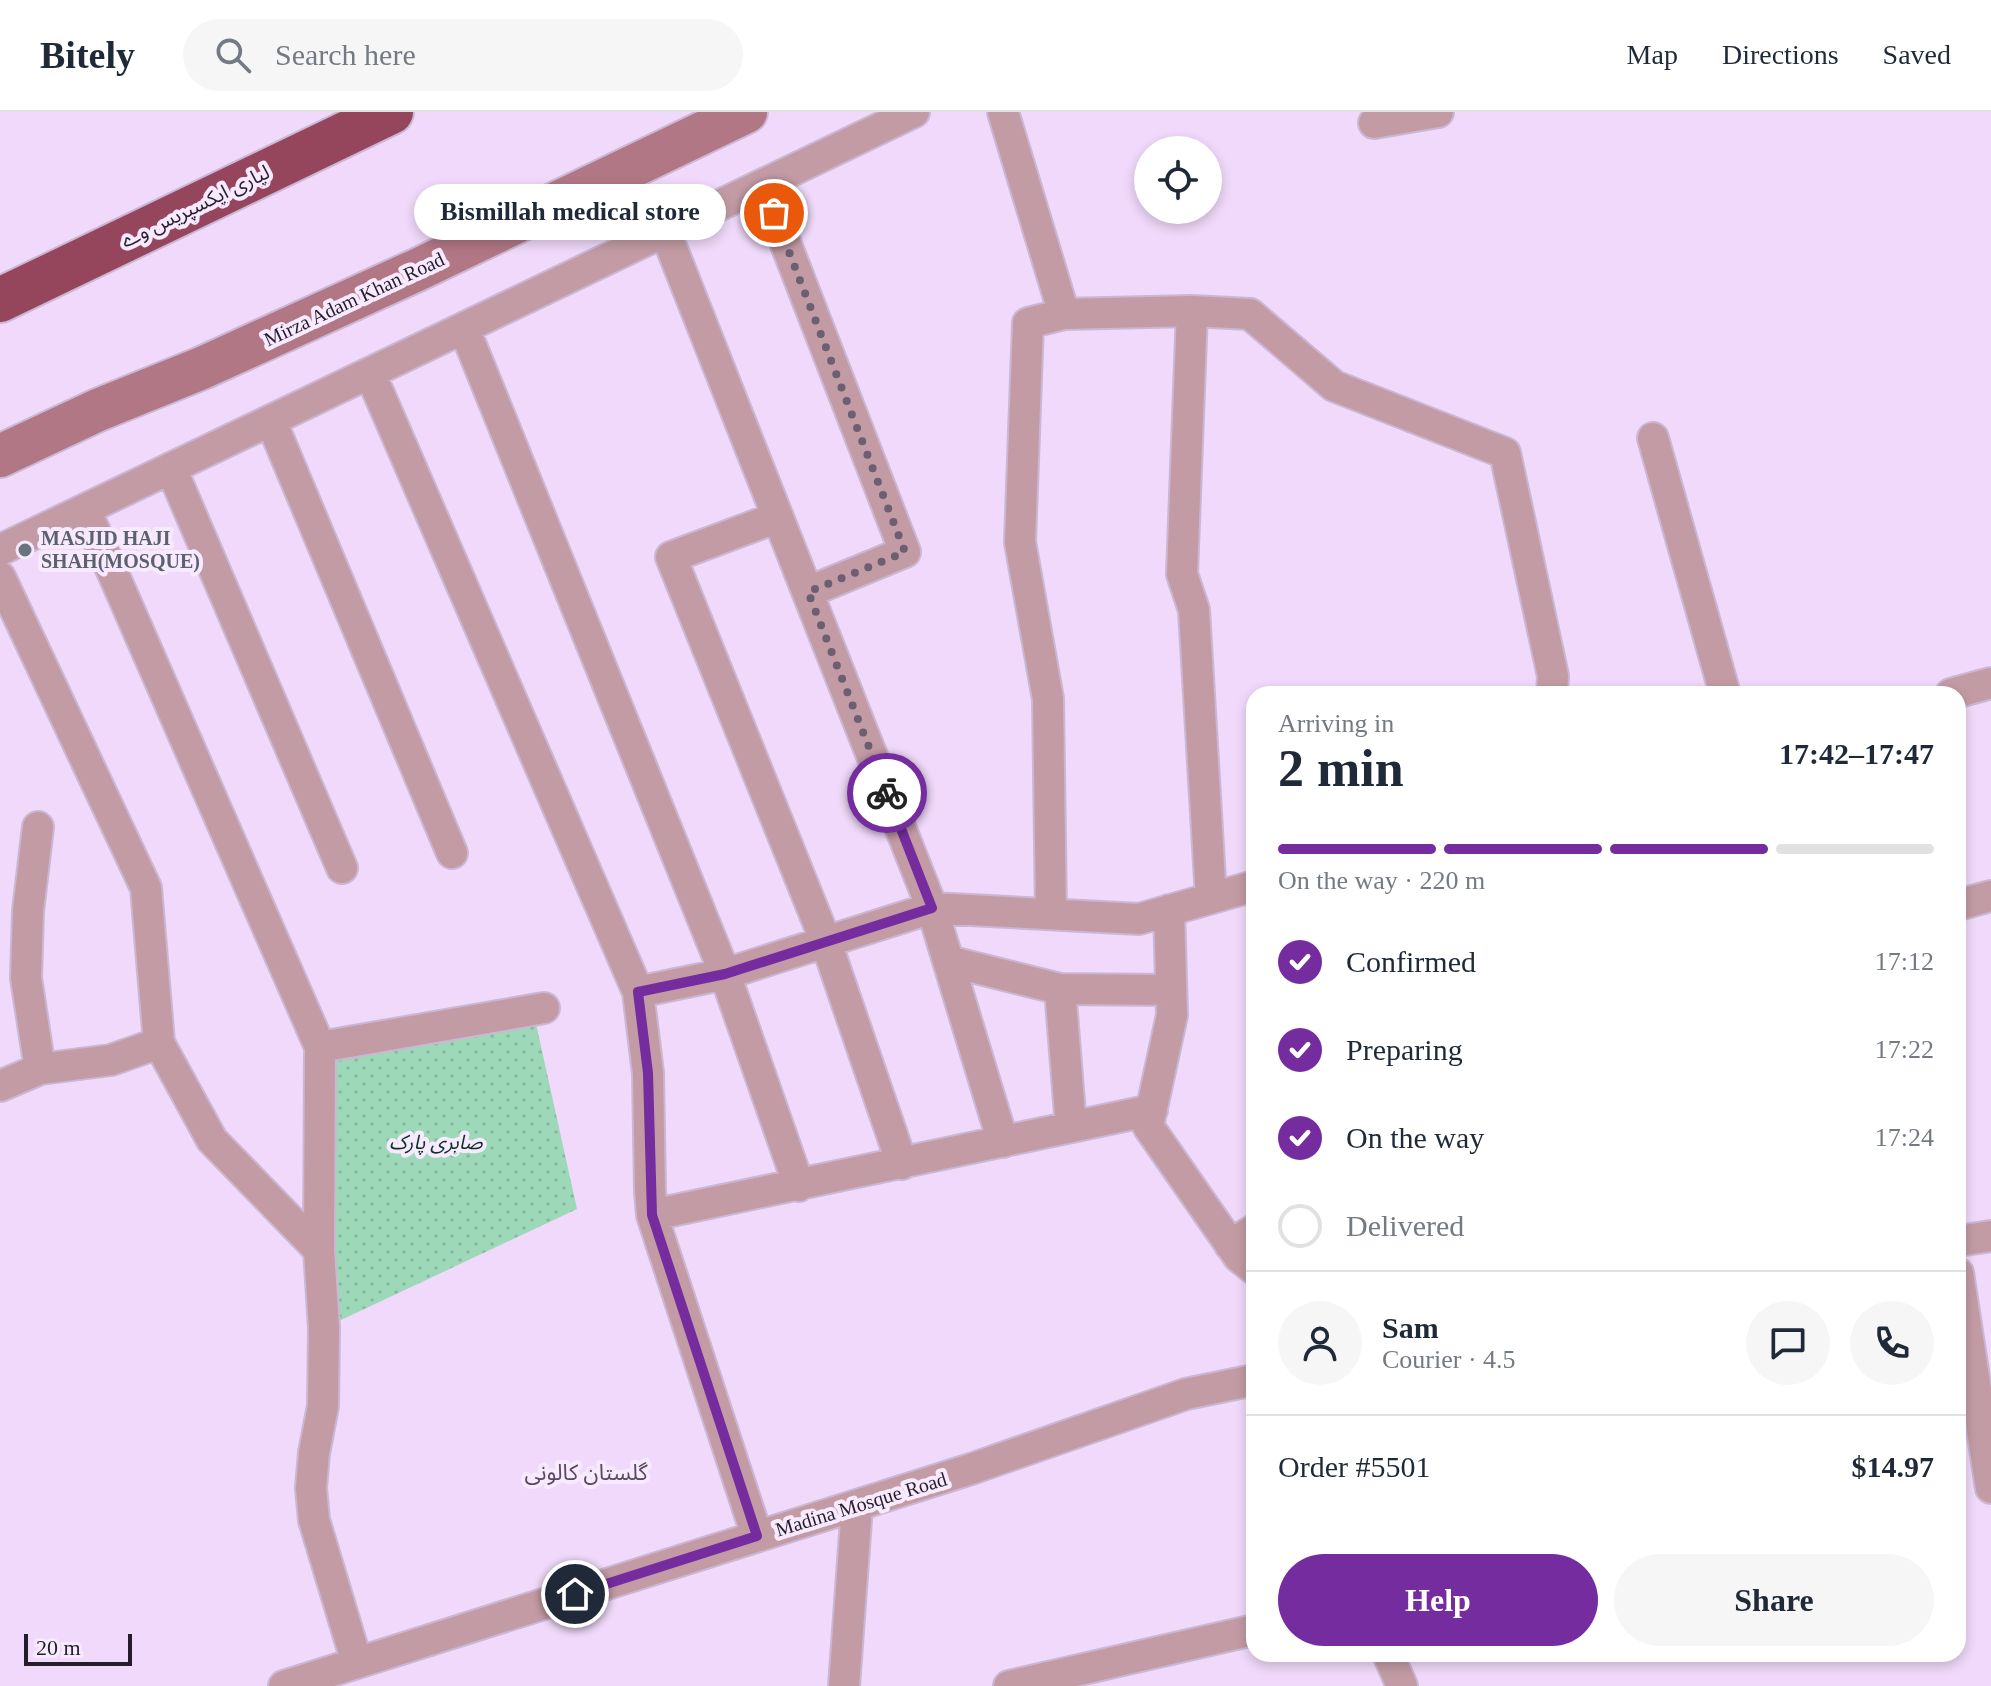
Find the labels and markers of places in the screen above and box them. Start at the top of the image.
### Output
pin [740,179,808,247]
callout: Bismillah medical store [414,185,726,241]
place label: MASJID HAJI SHAH(MOSQUE) [41,527,200,573]
marker: MASJID HAJI SHAH(MOSQUE) [16,541,34,559]
pin [541,1560,609,1628]

